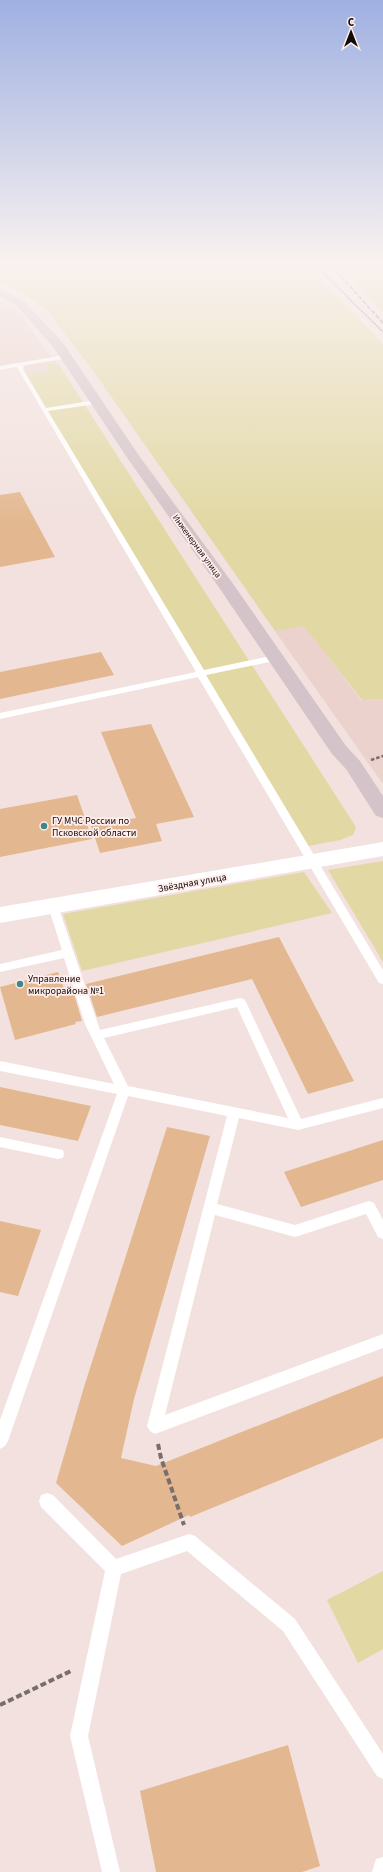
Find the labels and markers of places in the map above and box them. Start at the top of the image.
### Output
place label: ГУ МЧС России по Псковской области [52,814,137,840]
marker: ГУ МЧС России по Псковской области [39,821,49,831]
place label: Управление микрорайона №1 [28,972,104,998]
marker: Управление микрорайона №1 [15,979,25,989]

